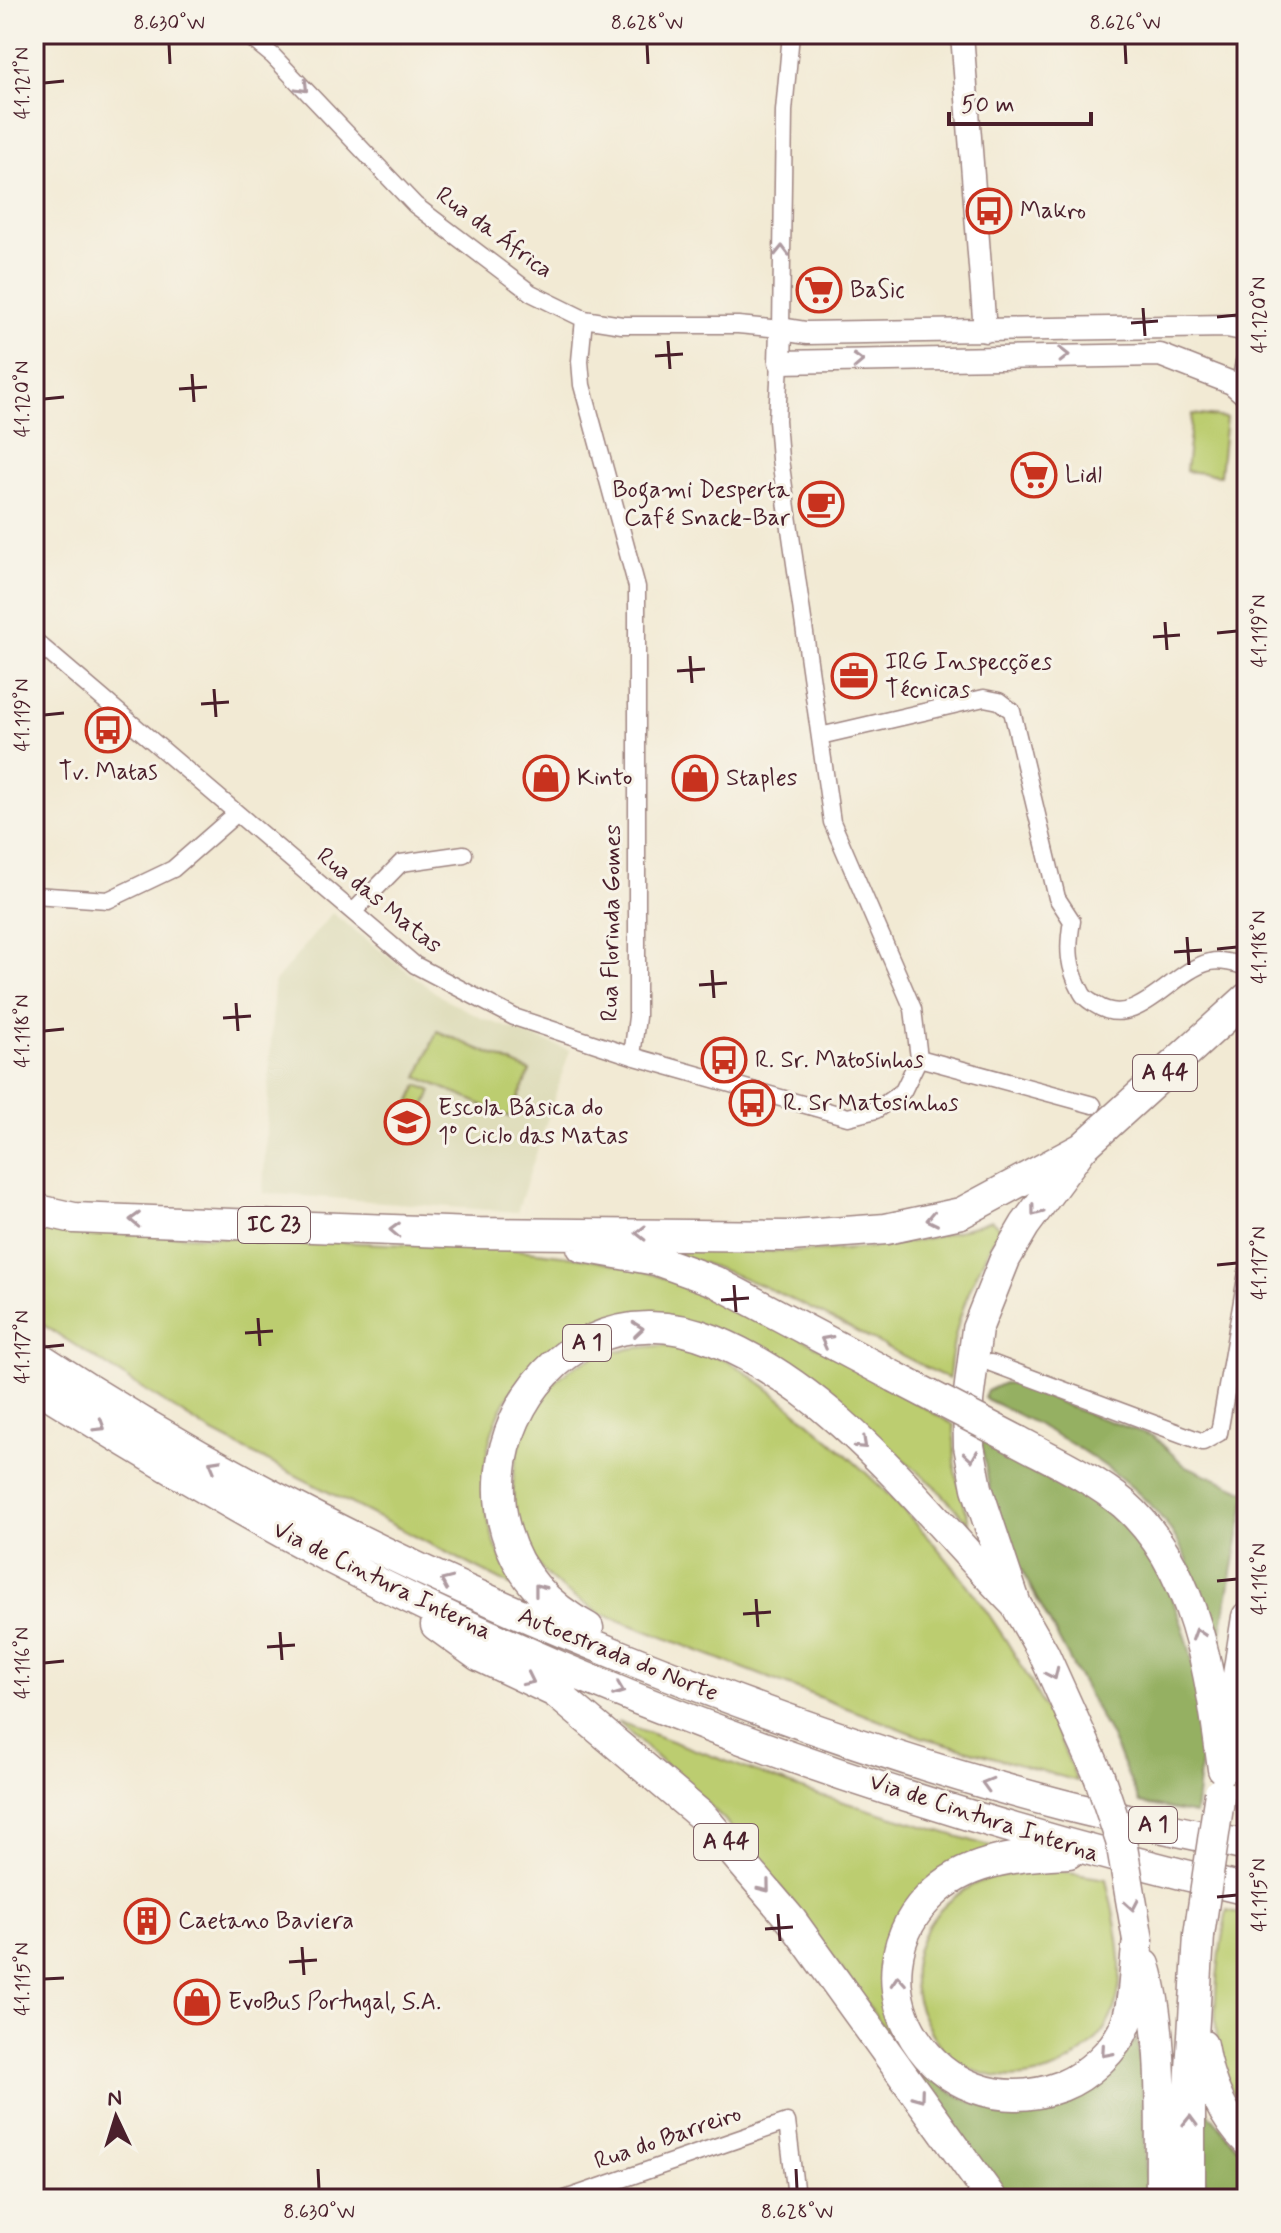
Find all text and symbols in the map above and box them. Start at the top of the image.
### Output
text: 8.630°W [133,10,205,37]
text: 8.628°W [611,10,683,37]
text: 8.626°W [1089,10,1161,37]
text: 41.121°N [10,47,37,119]
scale bar [949,76,1091,126]
one-way arrow [293,78,308,92]
text: 50 m [961,90,1015,121]
street label: Rua da África [429,179,559,286]
bus stop icon: Makro [965,187,1013,235]
place label: Makro [1020,196,1086,227]
one-way arrow [773,244,790,257]
supermarket icon: BaSic [795,266,843,314]
place label: BaSic [850,275,905,306]
text: 41.120°N [1247,277,1274,353]
one-way arrow [1058,347,1071,364]
one-way arrow [852,352,865,369]
text: 41.120°N [10,361,37,437]
supermarket icon: Lidl [1010,451,1058,499]
place label: Lidl [1065,460,1102,491]
place label: Bogami Desperta Café Snack-Bar [612,475,791,534]
cafe icon: Bogami Desperta Café Snack-Bar [797,480,845,528]
text: 41.119°N [1247,594,1274,668]
place label: IRG Inspecções Técnicas [885,647,1053,706]
office icon: IRG Inspecções Técnicas [830,652,878,700]
text: 41.119°N [10,678,37,752]
bus stop icon: Tv. Matas [84,706,132,754]
shop icon: Kinto [522,754,570,802]
shop icon: Staples [671,754,719,802]
place label: Tv. Matas [58,757,158,788]
place label: Kinto [577,763,633,794]
place label: Staples [726,763,798,794]
street label: Rua Florinda Gomes [595,824,629,1022]
street label: Rua das Matas [310,841,448,961]
text: 41.118°N [1247,910,1274,984]
text: 41.118°N [10,994,37,1068]
bus stop icon: R. Sr. Matosinhos [700,1036,748,1084]
place label: R. Sr. Matosinhos [755,1045,924,1076]
road number: A 44 [1133,1055,1197,1091]
bus stop icon: R. Sr Matosinhos [728,1079,776,1127]
place label: R. Sr Matosinhos [783,1088,959,1119]
place label: Escola Básica do 1º Ciclo das Matas [438,1093,629,1152]
school or university icon: Escola Básica do 1º Ciclo das Matas [383,1098,431,1146]
one-way arrow [1031,1203,1045,1217]
road number: IC 23 [238,1207,310,1243]
one-way arrow [926,1210,939,1227]
one-way arrow [128,1212,141,1229]
one-way arrow [388,1222,401,1239]
one-way arrow [634,1224,647,1242]
text: 41.117°N [1247,1226,1274,1300]
text: 41.117°N [10,1310,37,1384]
one-way arrow [632,1321,645,1338]
road number: A 1 [563,1325,611,1361]
one-way arrow [820,1335,834,1350]
one-way arrow [91,1417,106,1432]
one-way arrow [853,1435,867,1450]
one-way arrow [962,1449,979,1463]
one-way arrow [209,1458,223,1474]
street label: Via de Cintura Interna [268,1515,496,1647]
text: 41.116°N [1247,1543,1274,1615]
one-way arrow [440,1576,454,1592]
one-way arrow [534,1583,548,1598]
street label: Autoestrada do Norte [513,1601,723,1709]
text: 41.116°N [10,1627,37,1699]
one-way arrow [1192,1628,1208,1642]
one-way arrow [1043,1666,1059,1680]
one-way arrow [521,1670,535,1686]
one-way arrow [612,1680,626,1697]
street label: Via de Cintura Interna [865,1766,1103,1870]
one-way arrow [980,1777,994,1793]
road number: A 1 [1129,1807,1177,1843]
road number: A 44 [694,1824,758,1860]
text: 41.115°N [1247,1858,1274,1932]
one-way arrow [755,1878,770,1892]
building icon: Caetano Baviera [123,1897,171,1945]
one-way arrow [1122,1898,1139,1912]
place label: Caetano Baviera [178,1906,354,1937]
text: 41.115°N [10,1942,37,2016]
one-way arrow [890,1974,907,1987]
shop icon: EvoBus Portugal, S.A. [173,1978,221,2026]
place label: EvoBus Portugal, S.A. [228,1987,441,2018]
one-way arrow [1101,2042,1116,2057]
north arrow [76,2077,156,2157]
text: N [106,2085,123,2114]
one-way arrow [910,2088,924,2102]
street label: Rua do Barreiro [590,2098,746,2178]
one-way arrow [1181,2114,1199,2127]
text: 8.630°W [283,2199,355,2226]
text: 8.628°W [761,2199,833,2226]

